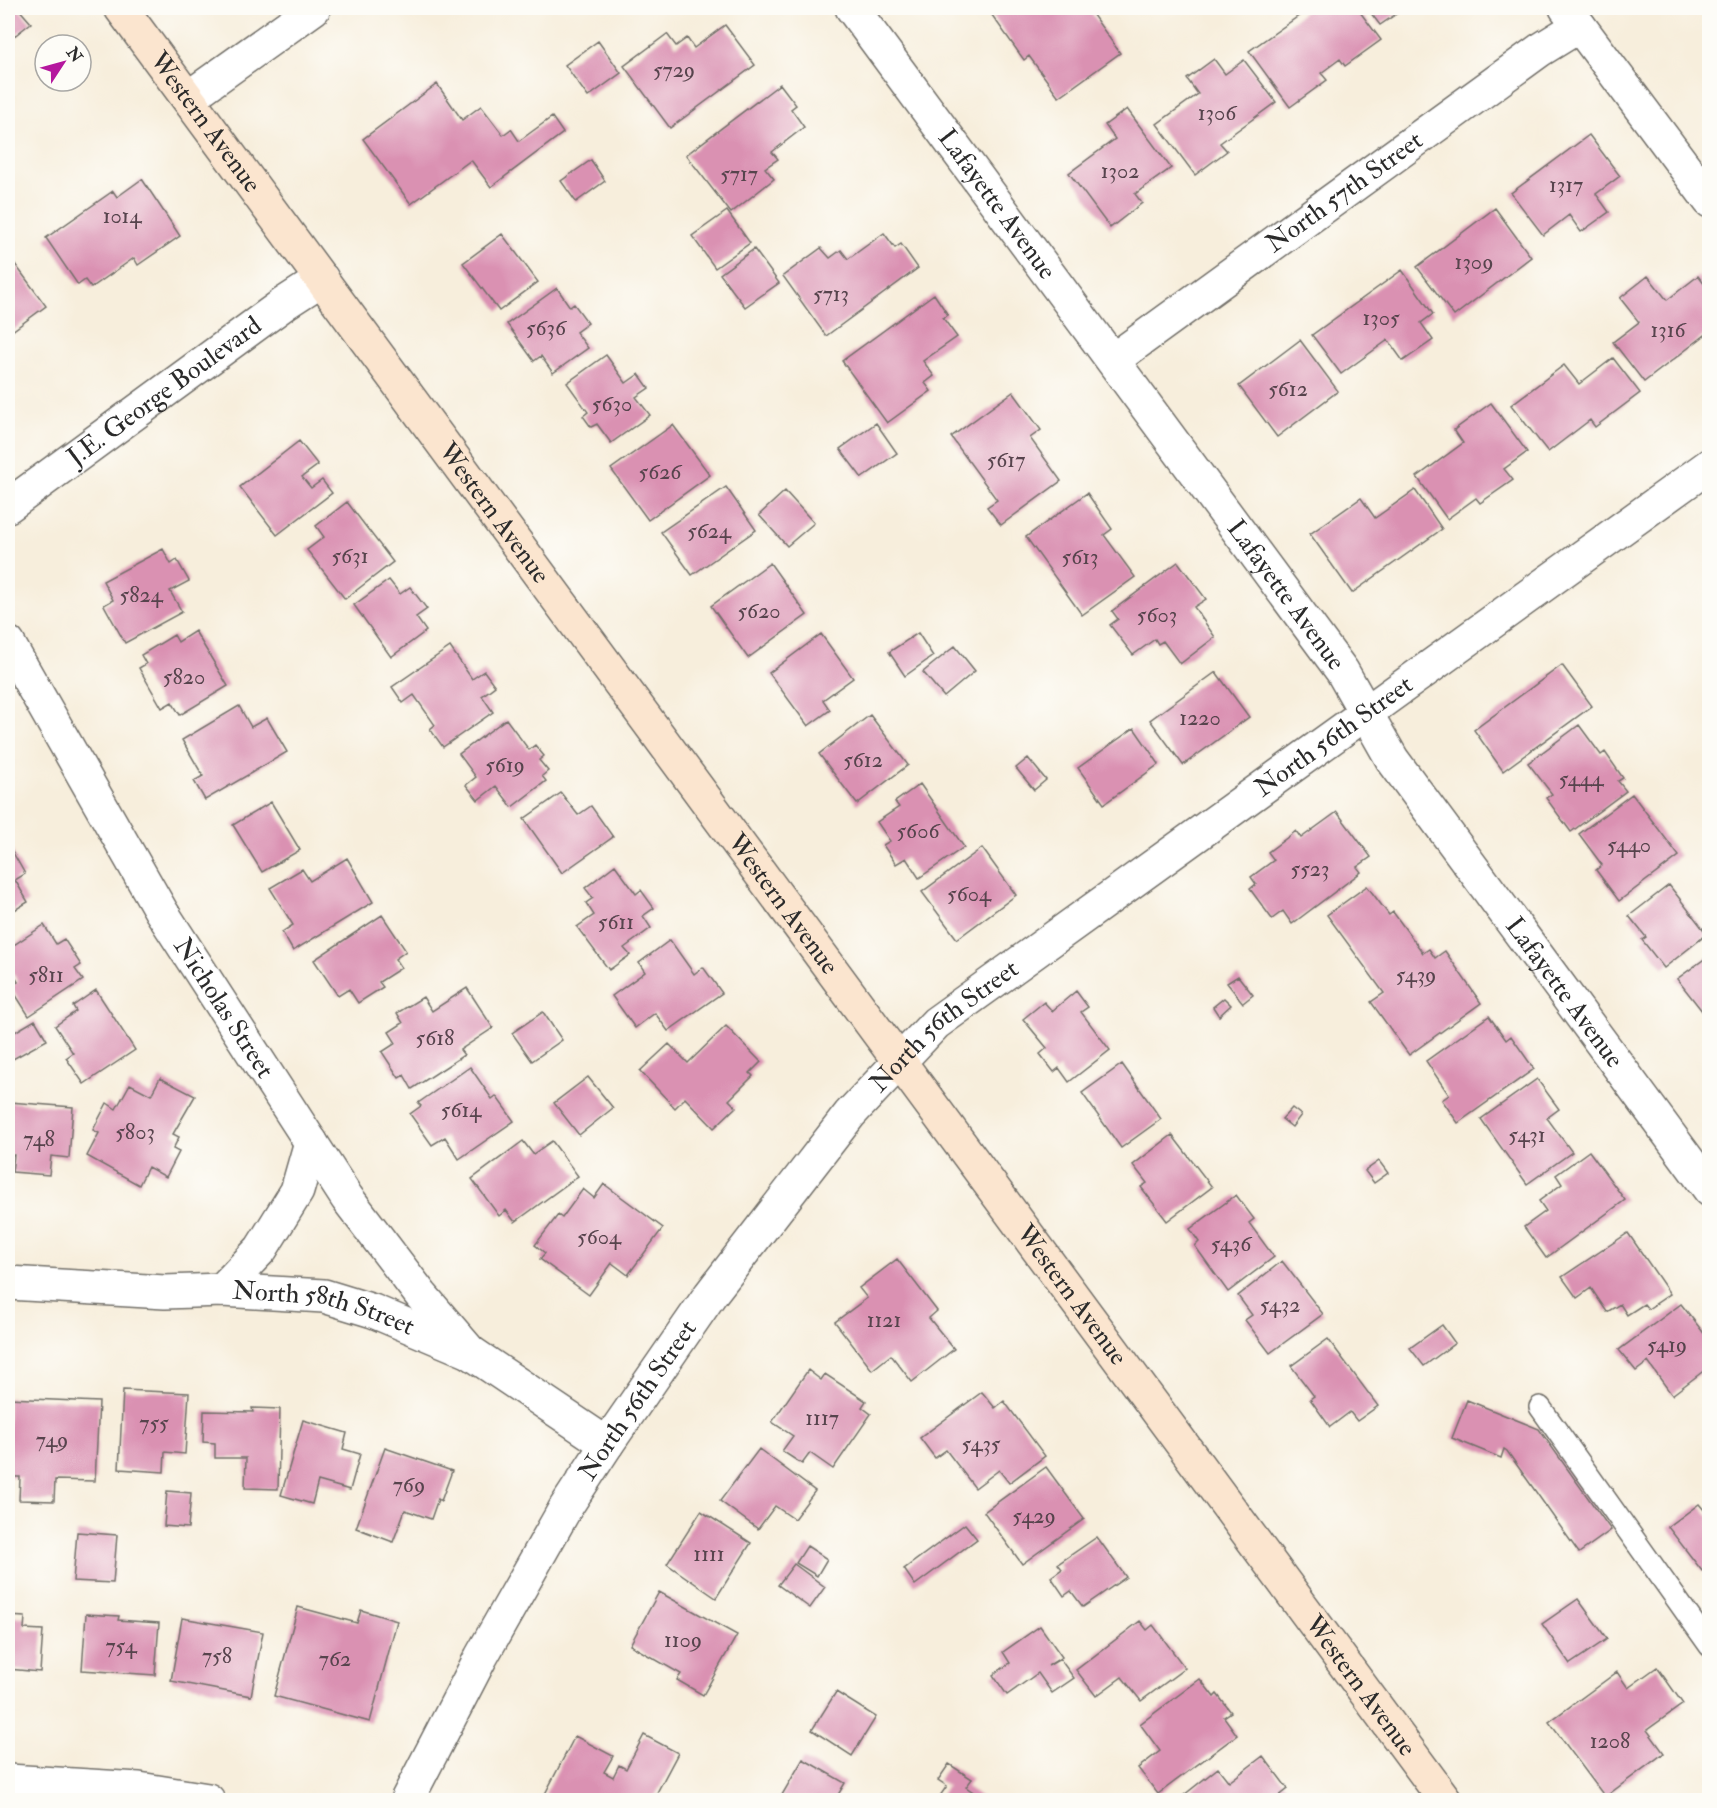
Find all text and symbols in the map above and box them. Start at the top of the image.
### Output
north arrow [33,33,93,93]
text: N [61,42,87,67]
street label: Western Avenue [142,45,268,199]
house number: 5729 [653,56,695,84]
house number: 1306 [1198,99,1238,127]
street label: Lafayette Avenue [931,123,1063,286]
street label: North 57th Street [1260,124,1429,260]
house number: 1302 [1101,157,1139,185]
house number: 5717 [720,160,758,188]
house number: 1317 [1549,171,1583,199]
house number: 1014 [103,202,142,230]
house number: 1309 [1455,248,1493,276]
house number: 5713 [813,280,849,308]
house number: 1305 [1362,304,1400,332]
street label: J.E. George Boulevard [60,309,268,474]
house number: 5636 [526,314,568,342]
house number: 1316 [1650,316,1687,344]
house number: 5612 [1268,375,1308,403]
house number: 5630 [592,390,632,418]
street label: Western Avenue [431,436,557,590]
house number: 5617 [987,446,1025,474]
house number: 5626 [639,458,683,486]
street label: Lafayette Avenue [1220,514,1352,677]
house number: 5624 [687,517,732,545]
house number: 5631 [332,542,369,570]
house number: 5613 [1062,543,1098,571]
house number: 5824 [119,581,164,609]
house number: 5620 [737,597,781,625]
house number: 5603 [1137,601,1177,629]
house number: 5820 [163,663,205,691]
street label: North 56th Street [1248,669,1419,804]
house number: 1220 [1179,704,1221,732]
house number: 5612 [843,746,883,774]
house number: 5619 [485,751,525,779]
house number: 5444 [1559,765,1604,793]
house number: 5606 [896,817,941,845]
street label: Western Avenue [720,826,846,981]
house number: 5440 [1607,831,1651,859]
house number: 5523 [1291,855,1329,883]
house number: 5604 [947,880,992,908]
house number: 5611 [598,908,634,936]
street label: Lafayette Avenue [1498,911,1631,1074]
street label: Nicholas Street [167,932,281,1084]
street label: North 56th Street [863,953,1025,1099]
house number: 5811 [28,961,64,989]
house number: 5439 [1396,961,1436,989]
house number: 5618 [416,1024,454,1052]
house number: 5614 [441,1096,482,1124]
house number: 5803 [115,1118,155,1146]
house number: 5431 [1508,1121,1546,1149]
house number: 748 [23,1125,55,1153]
street label: Western Avenue [1009,1217,1134,1372]
house number: 5604 [577,1223,622,1251]
house number: 5436 [1211,1230,1253,1258]
street label: North 58th Street [232,1275,419,1343]
house number: 5432 [1260,1291,1300,1319]
house number: 1121 [867,1306,901,1334]
street label: North 56th Street [572,1314,704,1486]
house number: 5419 [1647,1331,1687,1359]
house number: 1117 [805,1404,839,1432]
house number: 755 [139,1409,169,1437]
house number: 749 [36,1426,68,1454]
house number: 5435 [961,1430,1001,1458]
house number: 769 [393,1471,425,1499]
house number: 5429 [1012,1502,1056,1530]
house number: 1111 [693,1540,725,1568]
street label: Western Avenue [1297,1608,1423,1763]
house number: 1109 [664,1626,702,1654]
house number: 754 [105,1632,138,1660]
house number: 758 [202,1642,232,1670]
house number: 762 [319,1645,351,1673]
house number: 1208 [1590,1727,1630,1755]

